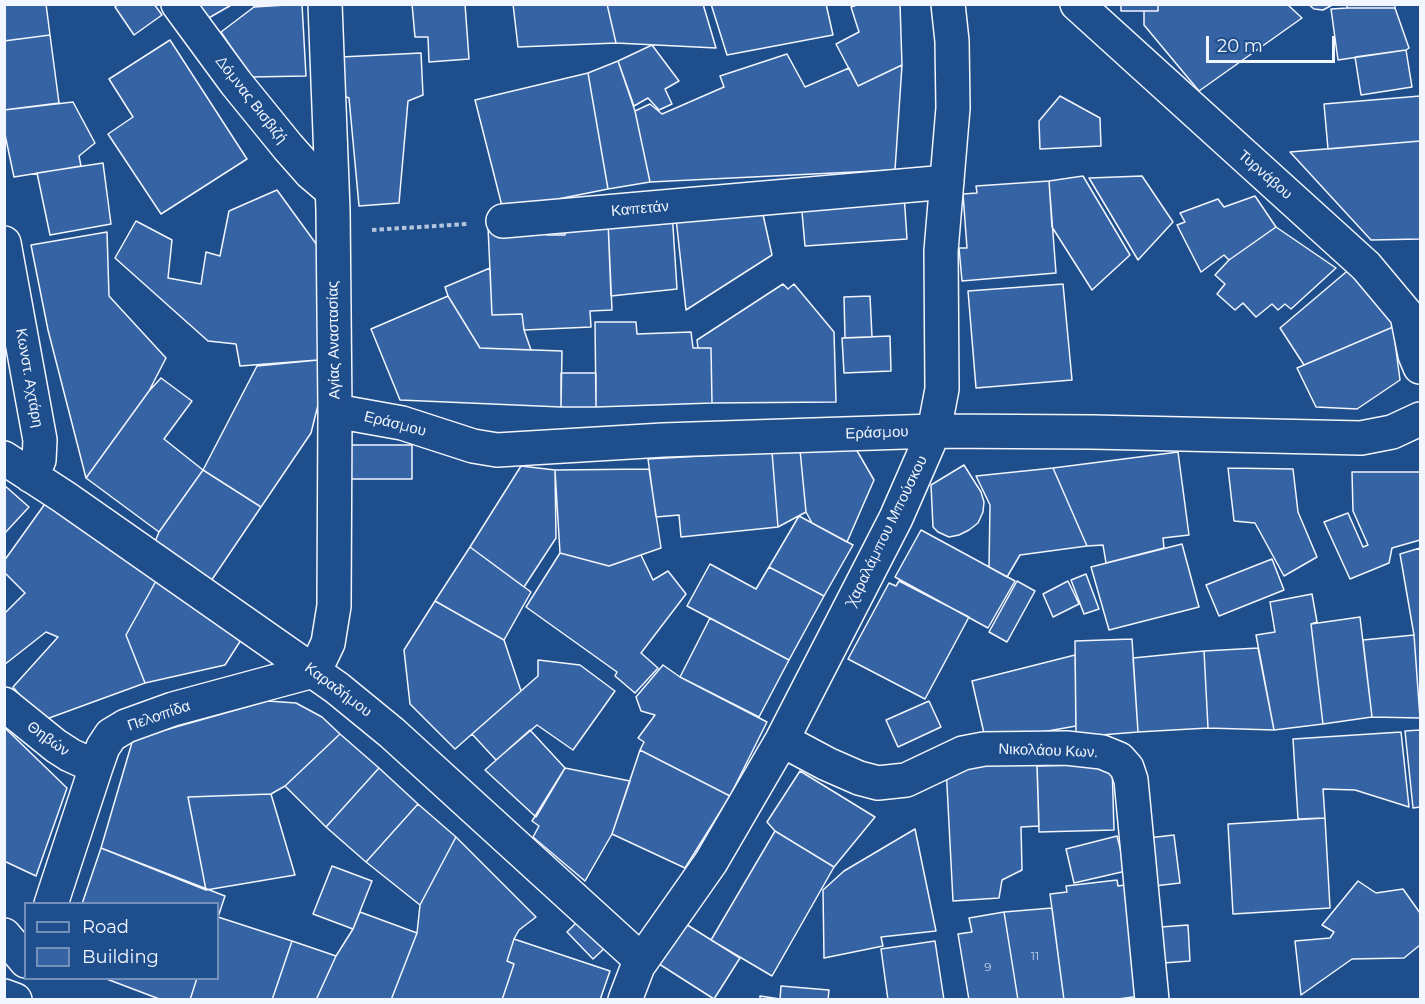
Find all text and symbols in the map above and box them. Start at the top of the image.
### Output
scale bar [1209,24,1338,62]
text: 20 m [1217,35,1263,57]
street label: Δόμνας Βισβιζή [211,53,291,147]
street label: Τυρνάβου [1234,147,1296,203]
street label: Καπετάν [610,198,670,220]
street label: Αγίας Αναστασίας [324,281,344,399]
street label: Κωνστ. Αχτάρη [11,327,47,429]
street label: Εράσμου [362,408,428,440]
street label: Εράσμου [845,423,909,443]
street label: Χαραλάμπου Μπούσκου [843,453,931,609]
street label: Καραδήμου [301,659,375,721]
street label: Πελοπίδα [125,697,193,735]
street label: Θηβών [23,718,73,760]
street label: Νικολάου Κων. [998,740,1098,762]
legend [24,902,219,980]
text: Road [82,916,129,938]
text: Building [82,946,159,968]
house number: 11 [1031,949,1039,963]
house number: 9 [984,960,992,974]

